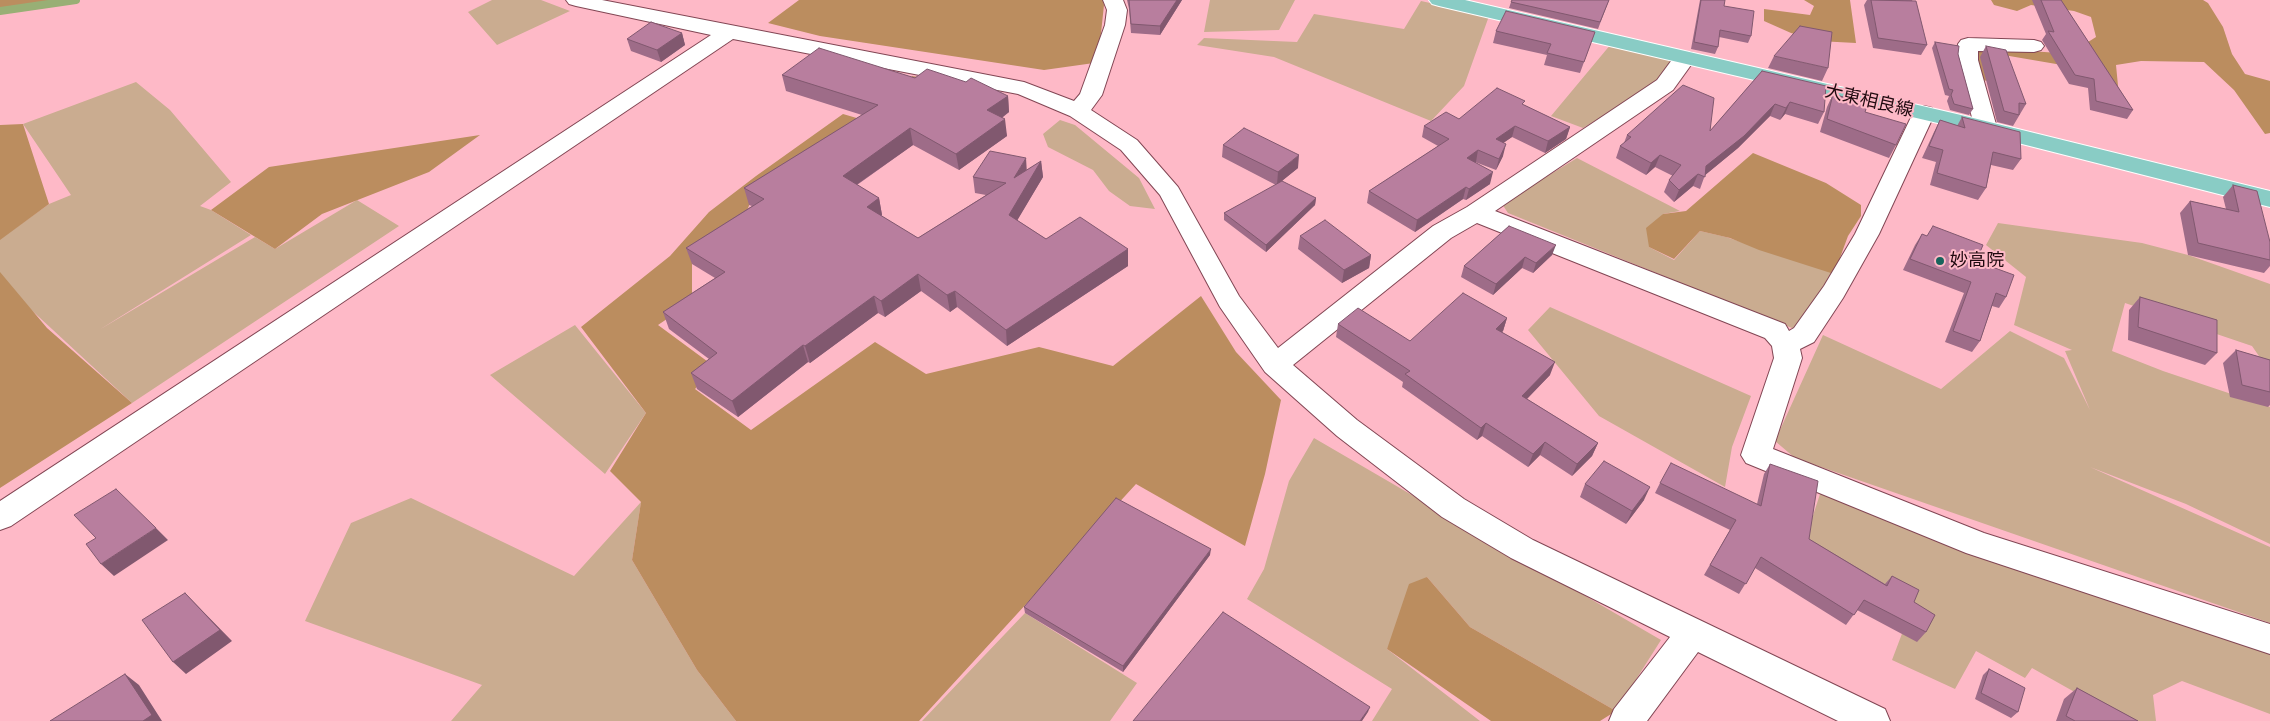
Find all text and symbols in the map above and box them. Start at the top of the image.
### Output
street label: 大東相良線 [1823,80,1915,122]
place label: 妙高院 [1950,250,2004,272]
marker: 妙高院 [1934,255,1946,267]

